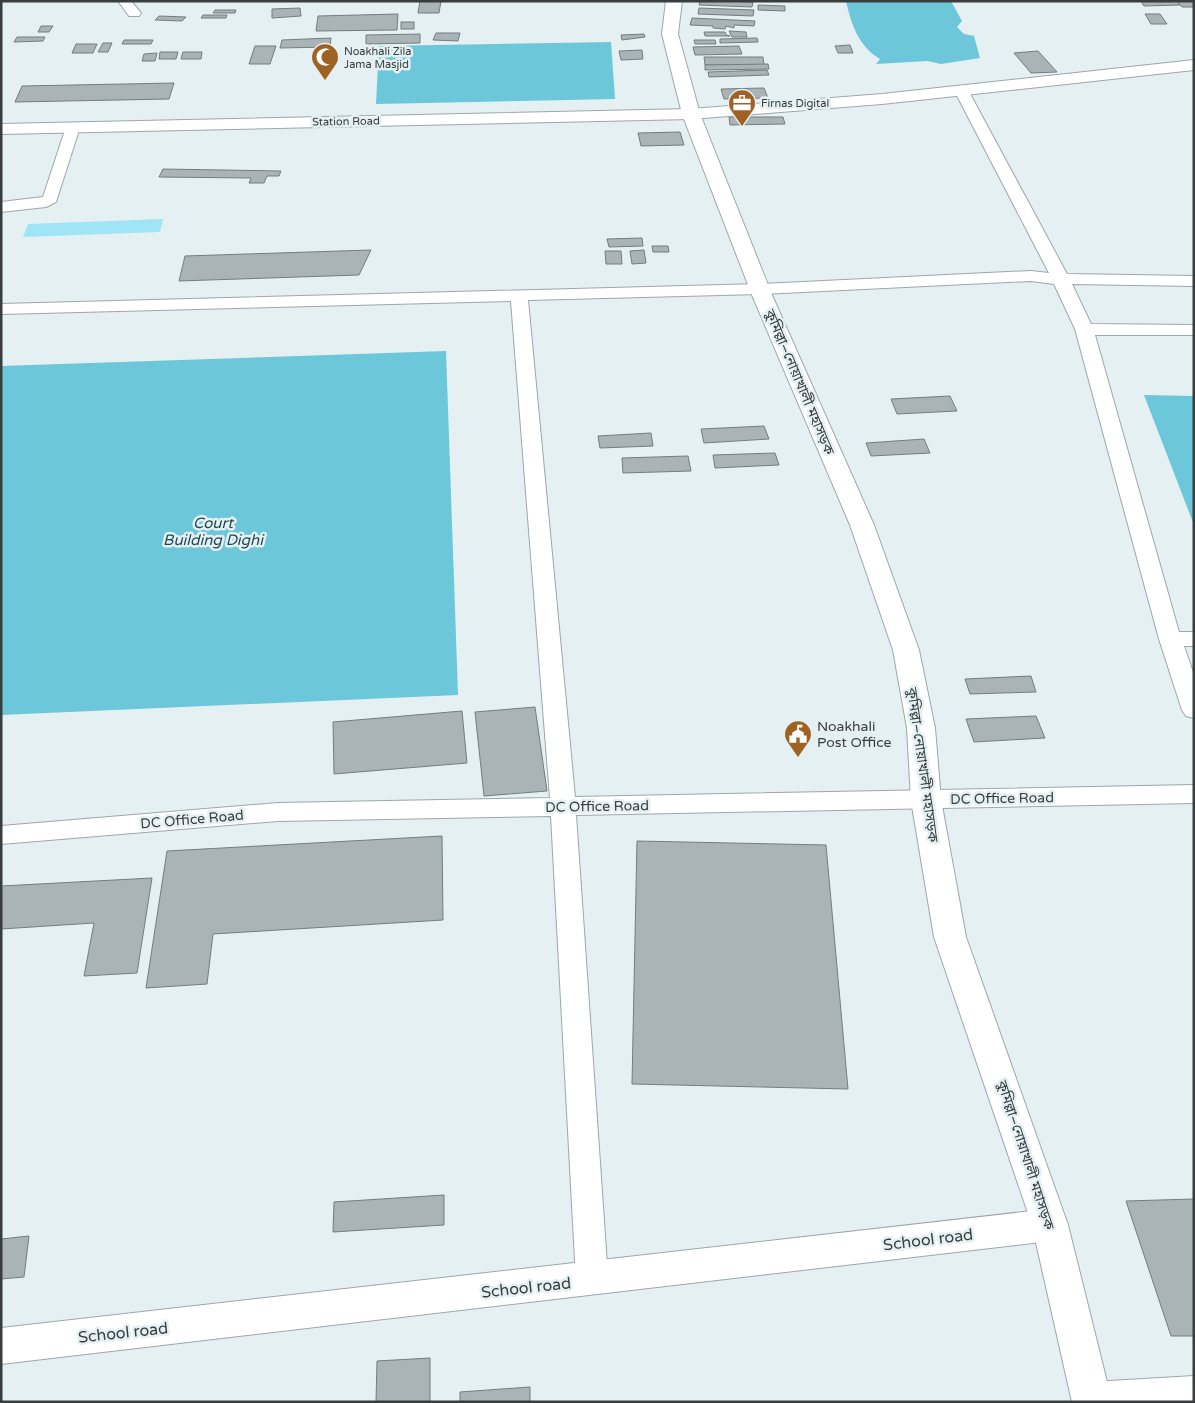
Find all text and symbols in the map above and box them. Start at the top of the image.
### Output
mosque icon: Noakhali Zila Jama Masjid [310,42,340,81]
place label: Noakhali Zila Jama Masjid [344,45,411,71]
office icon: Firnas Digital [727,88,757,127]
place label: Firnas Digital [761,97,829,110]
street label: Station Road [312,114,380,129]
street label: কুমিল্লা–নোয়াখালী মহাসড়ক [761,306,838,458]
water label: Court Building Dighi [163,514,265,549]
street label: কুমিল্লা–নোয়াখালী মহাসড়ক [903,686,942,844]
place label: Noakhali Post Office [817,718,892,751]
public building icon: Noakhali Post Office [783,719,813,758]
street label: DC Office Road [950,789,1054,808]
street label: DC Office Road [545,797,649,816]
street label: DC Office Road [140,807,245,832]
street label: কুমিল্লা–নোয়াখালী মহাসড়ক [993,1077,1058,1233]
street label: School road [882,1225,974,1255]
street label: School road [480,1273,572,1303]
street label: School road [77,1318,169,1348]

